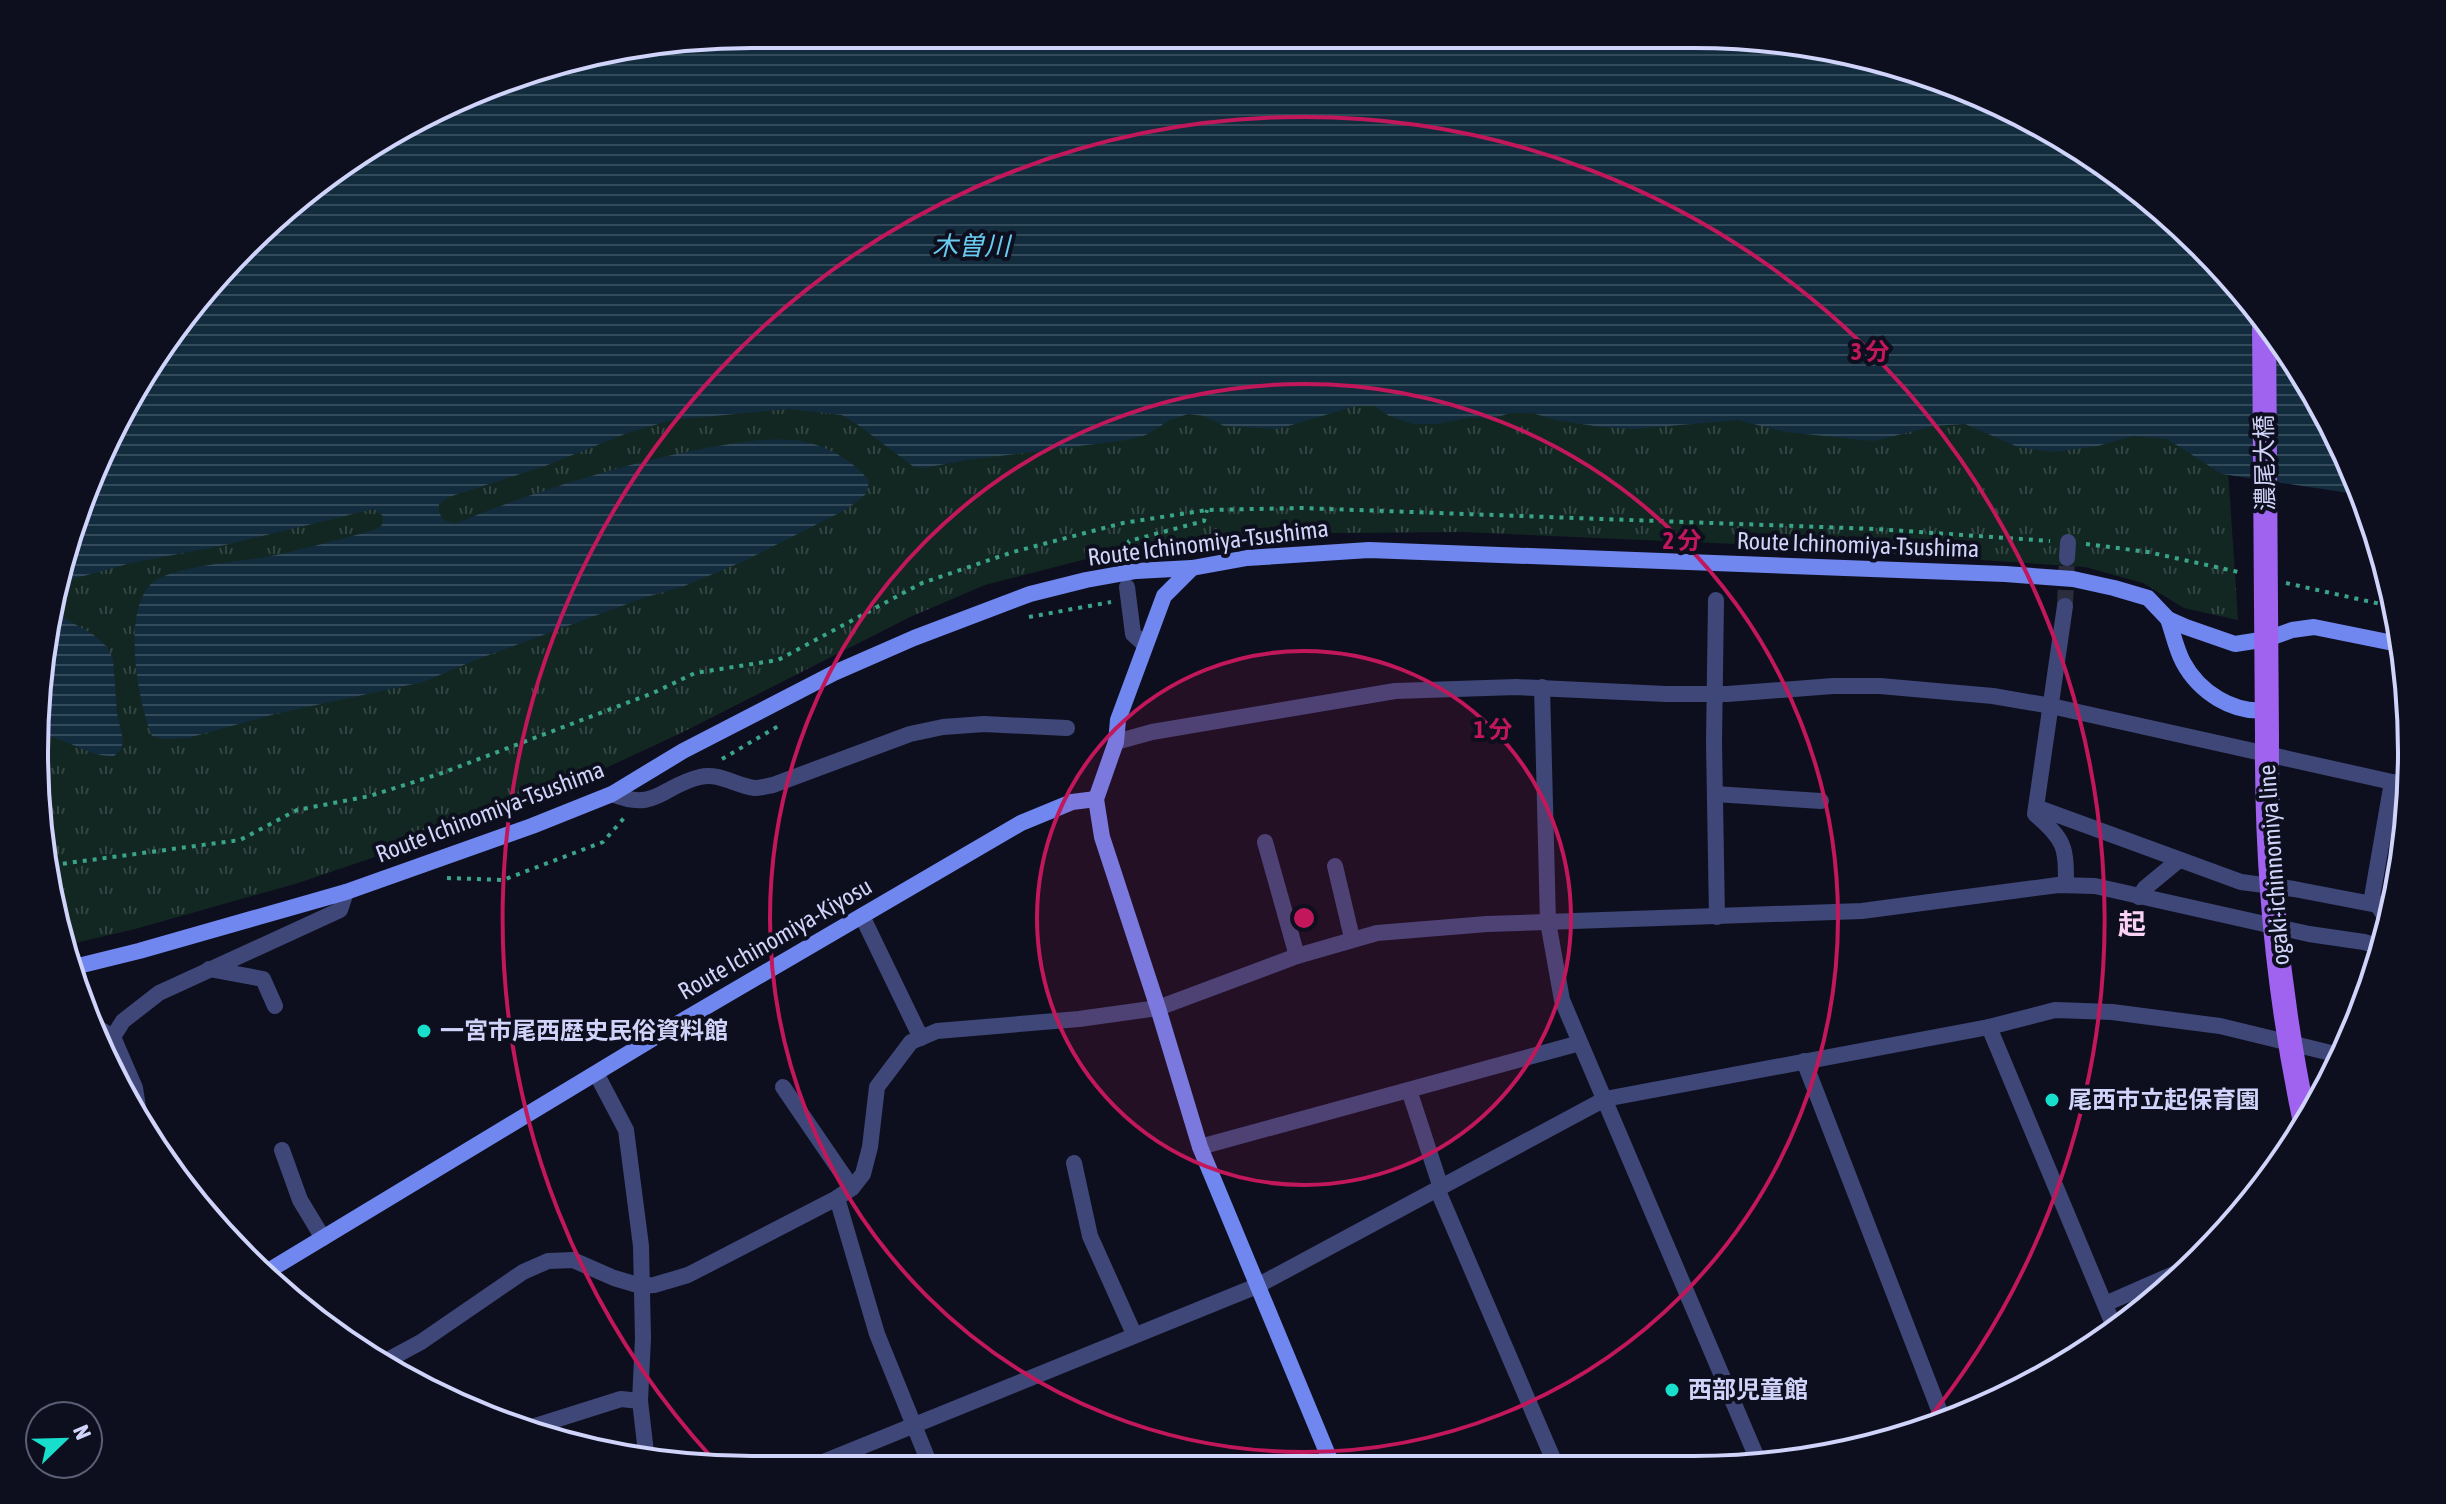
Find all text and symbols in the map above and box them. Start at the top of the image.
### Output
water label: 木曽川 [932,231,1013,261]
text: 3 分 [1851,338,1889,365]
street label: 濃尾大橋 [2250,415,2279,511]
street label: Route Ichinomiya-Tsushima [1086,514,1330,571]
text: 2 分 [1663,527,1701,554]
street label: Route Ichinomiya-Tsushima [1736,527,1980,562]
text: 1 分 [1474,716,1512,743]
street label: Route Ichinomiya-Tsushima [372,755,608,868]
street label: ogaki-ichinnomiya line [2253,764,2294,966]
street label: Route Ichinomiya-Kiyosu [673,872,876,1005]
centre of rings [1290,904,1318,932]
district label: 起 [2118,908,2146,940]
place label: 一宮市尾西歴史民俗資料館 [440,1017,728,1044]
marker: 一宮市尾西歴史民俗資料館 [415,1022,433,1040]
place label: 尾西市立起保育園 [2068,1086,2260,1113]
marker: 尾西市立起保育園 [2043,1091,2061,1109]
place label: 西部児童館 [1688,1376,1808,1403]
marker: 西部児童館 [1663,1381,1681,1399]
north arrow [24,1400,104,1480]
text: N [68,1421,97,1443]

